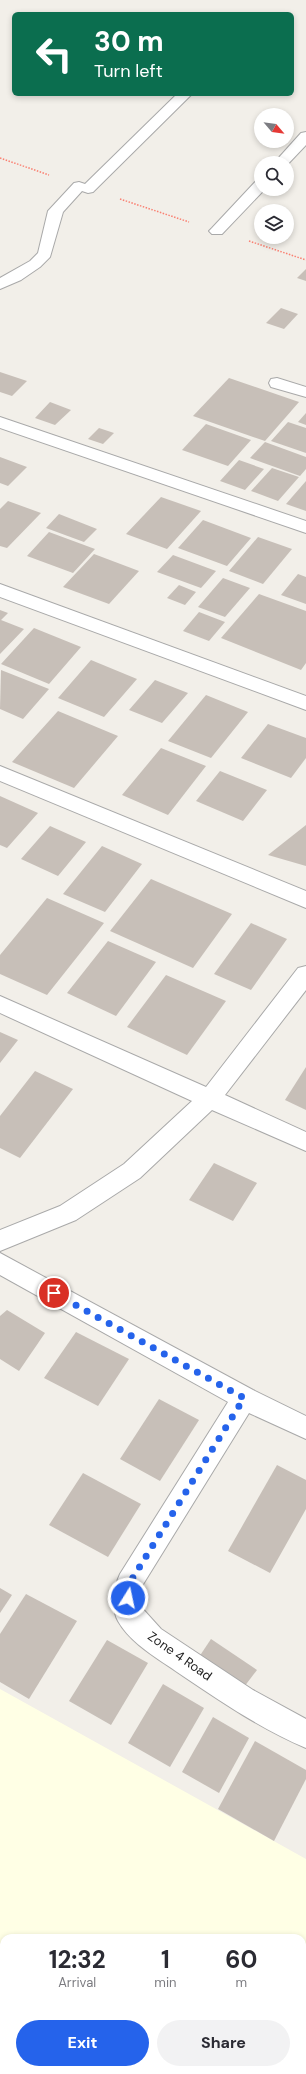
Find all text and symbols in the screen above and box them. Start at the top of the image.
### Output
text: 30 m [94,23,164,60]
icon: left [28,28,80,80]
text: Turn left [94,59,163,83]
north arrow [254,108,294,148]
map controls [254,108,294,244]
button: search [254,156,294,196]
button: layers [254,204,294,244]
pin [37,1276,71,1310]
icon: arrive [43,1282,65,1304]
position arrow [107,1577,149,1619]
street label: Zone 4 Road [145,1628,215,1684]
text: 12:32 [49,1944,106,1975]
text: 1 [161,1944,170,1975]
text: 60 [225,1944,257,1975]
text: Arrival [58,1974,96,1991]
text: min [154,1974,177,1991]
text: m [235,1974,247,1991]
button: Exit [16,2020,149,2066]
button: Share [157,2020,290,2066]

